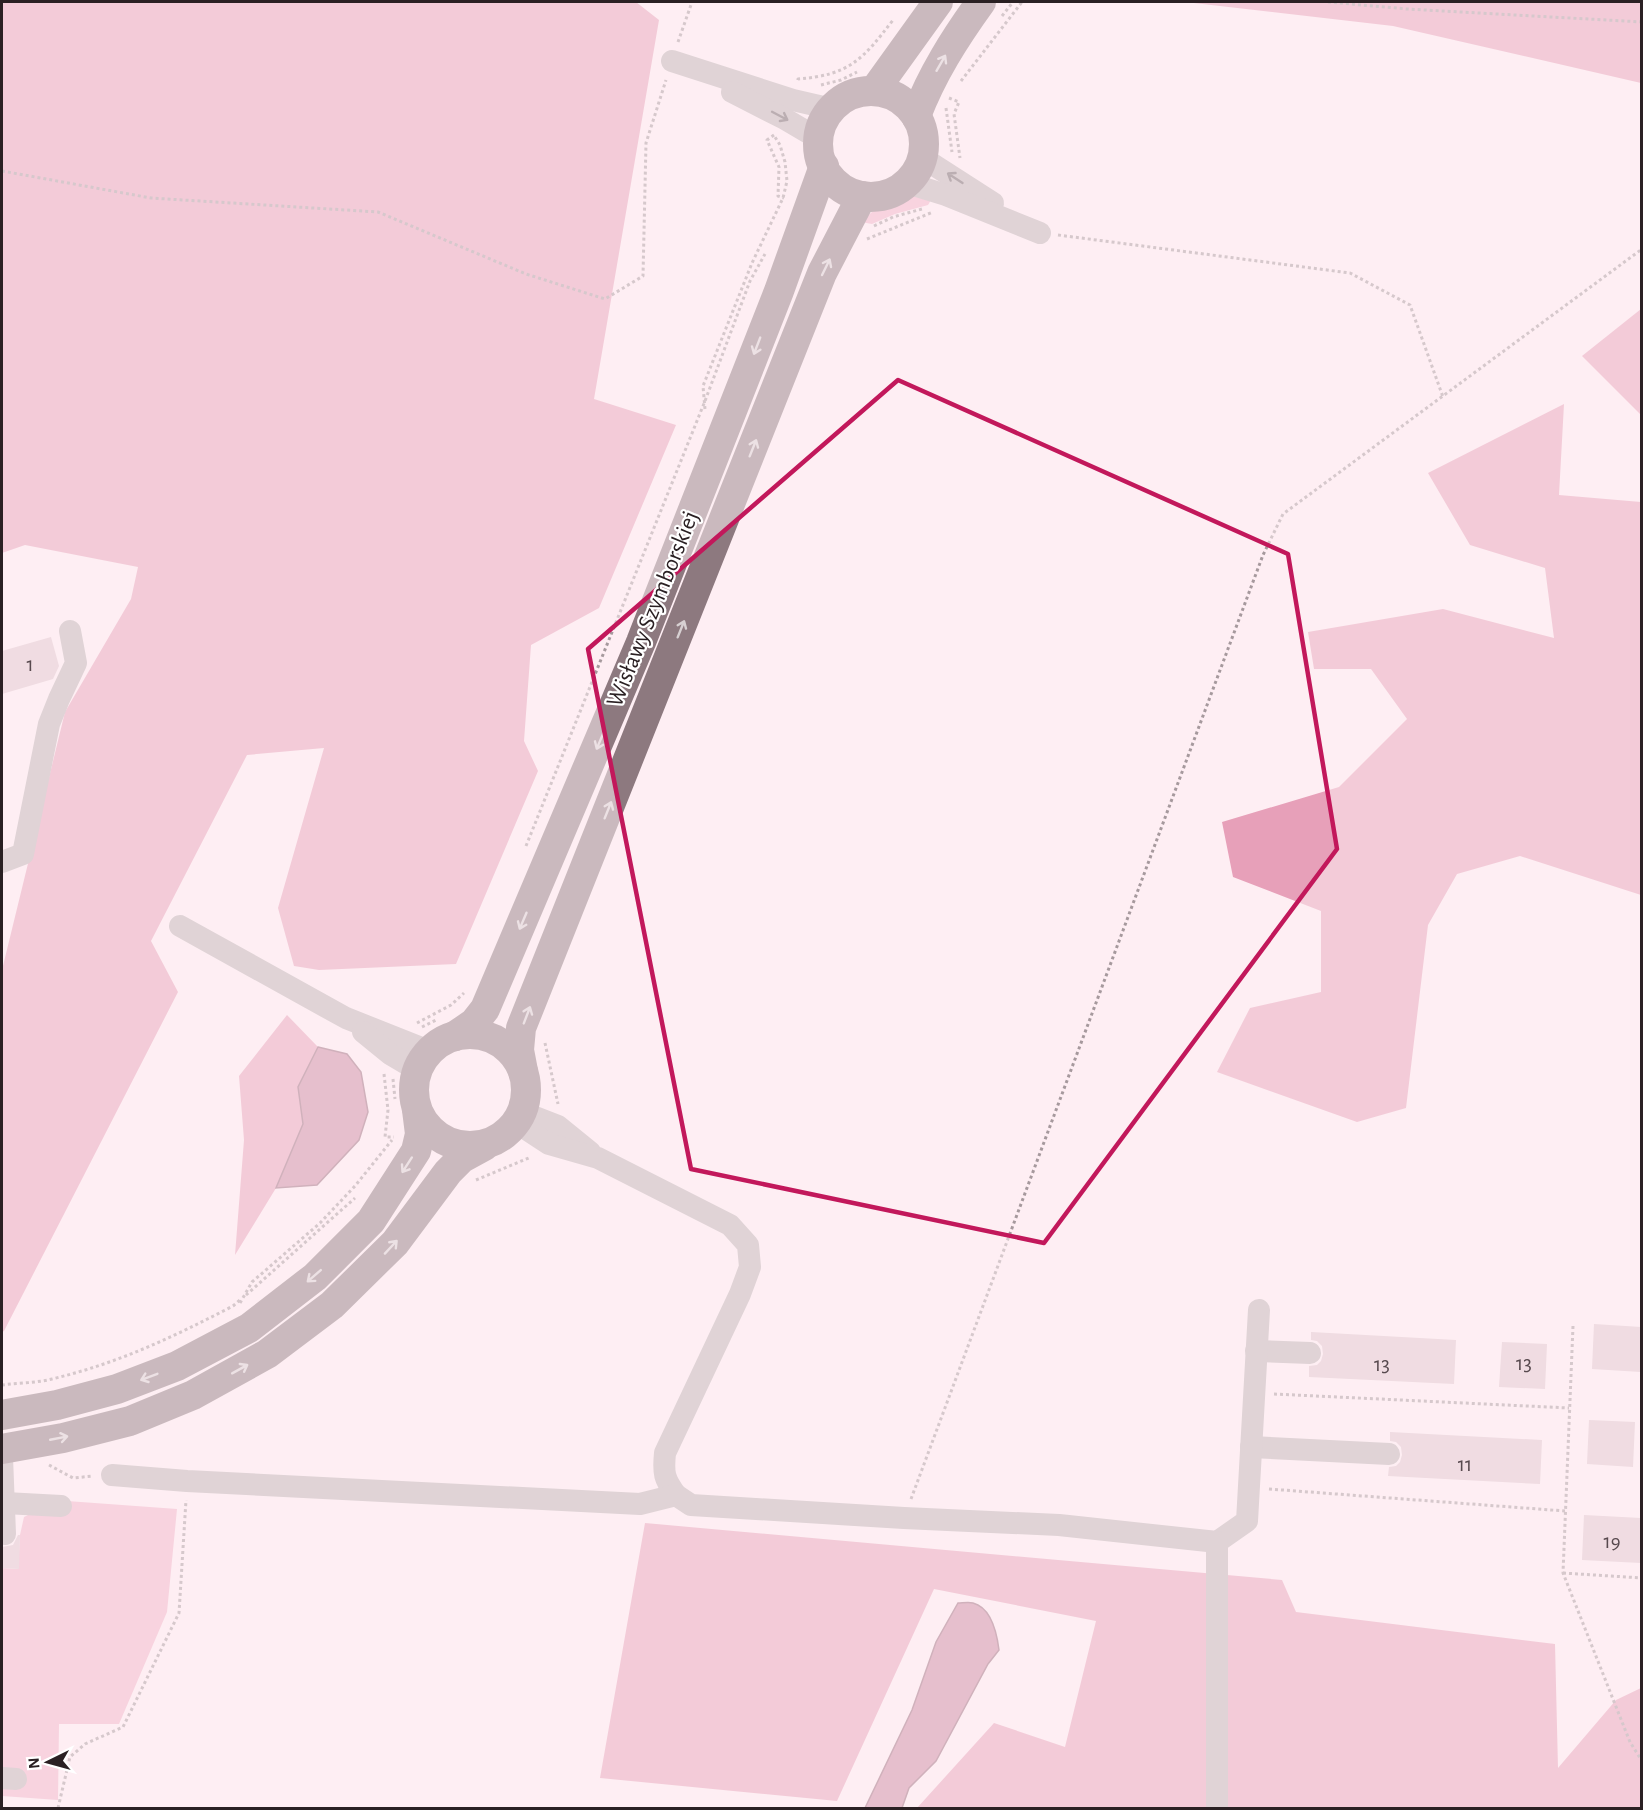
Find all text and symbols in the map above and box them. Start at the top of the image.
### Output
one-way arrow [935,55,947,72]
one-way arrow [771,110,788,122]
one-way arrow [947,172,964,184]
one-way arrow [820,258,832,276]
one-way arrow [751,336,762,355]
one-way arrow [748,439,759,458]
street label: Wisławy Szymborskiej [603,508,703,710]
one-way arrow [677,620,688,639]
house number: 1 [26,654,34,675]
one-way arrow [594,732,605,750]
one-way arrow [603,801,614,819]
one-way arrow [517,911,528,929]
one-way arrow [522,1006,533,1024]
one-way arrow [401,1156,413,1173]
one-way arrow [383,1239,398,1254]
one-way arrow [306,1270,322,1283]
house number: 13 [1516,1353,1532,1374]
house number: 13 [1374,1354,1390,1375]
one-way arrow [231,1363,248,1375]
one-way arrow [140,1372,158,1383]
one-way arrow [49,1432,68,1443]
house number: 11 [1458,1454,1472,1475]
house number: 19 [1603,1531,1621,1552]
north arrow [18,1732,78,1792]
text: N [26,1757,43,1769]

